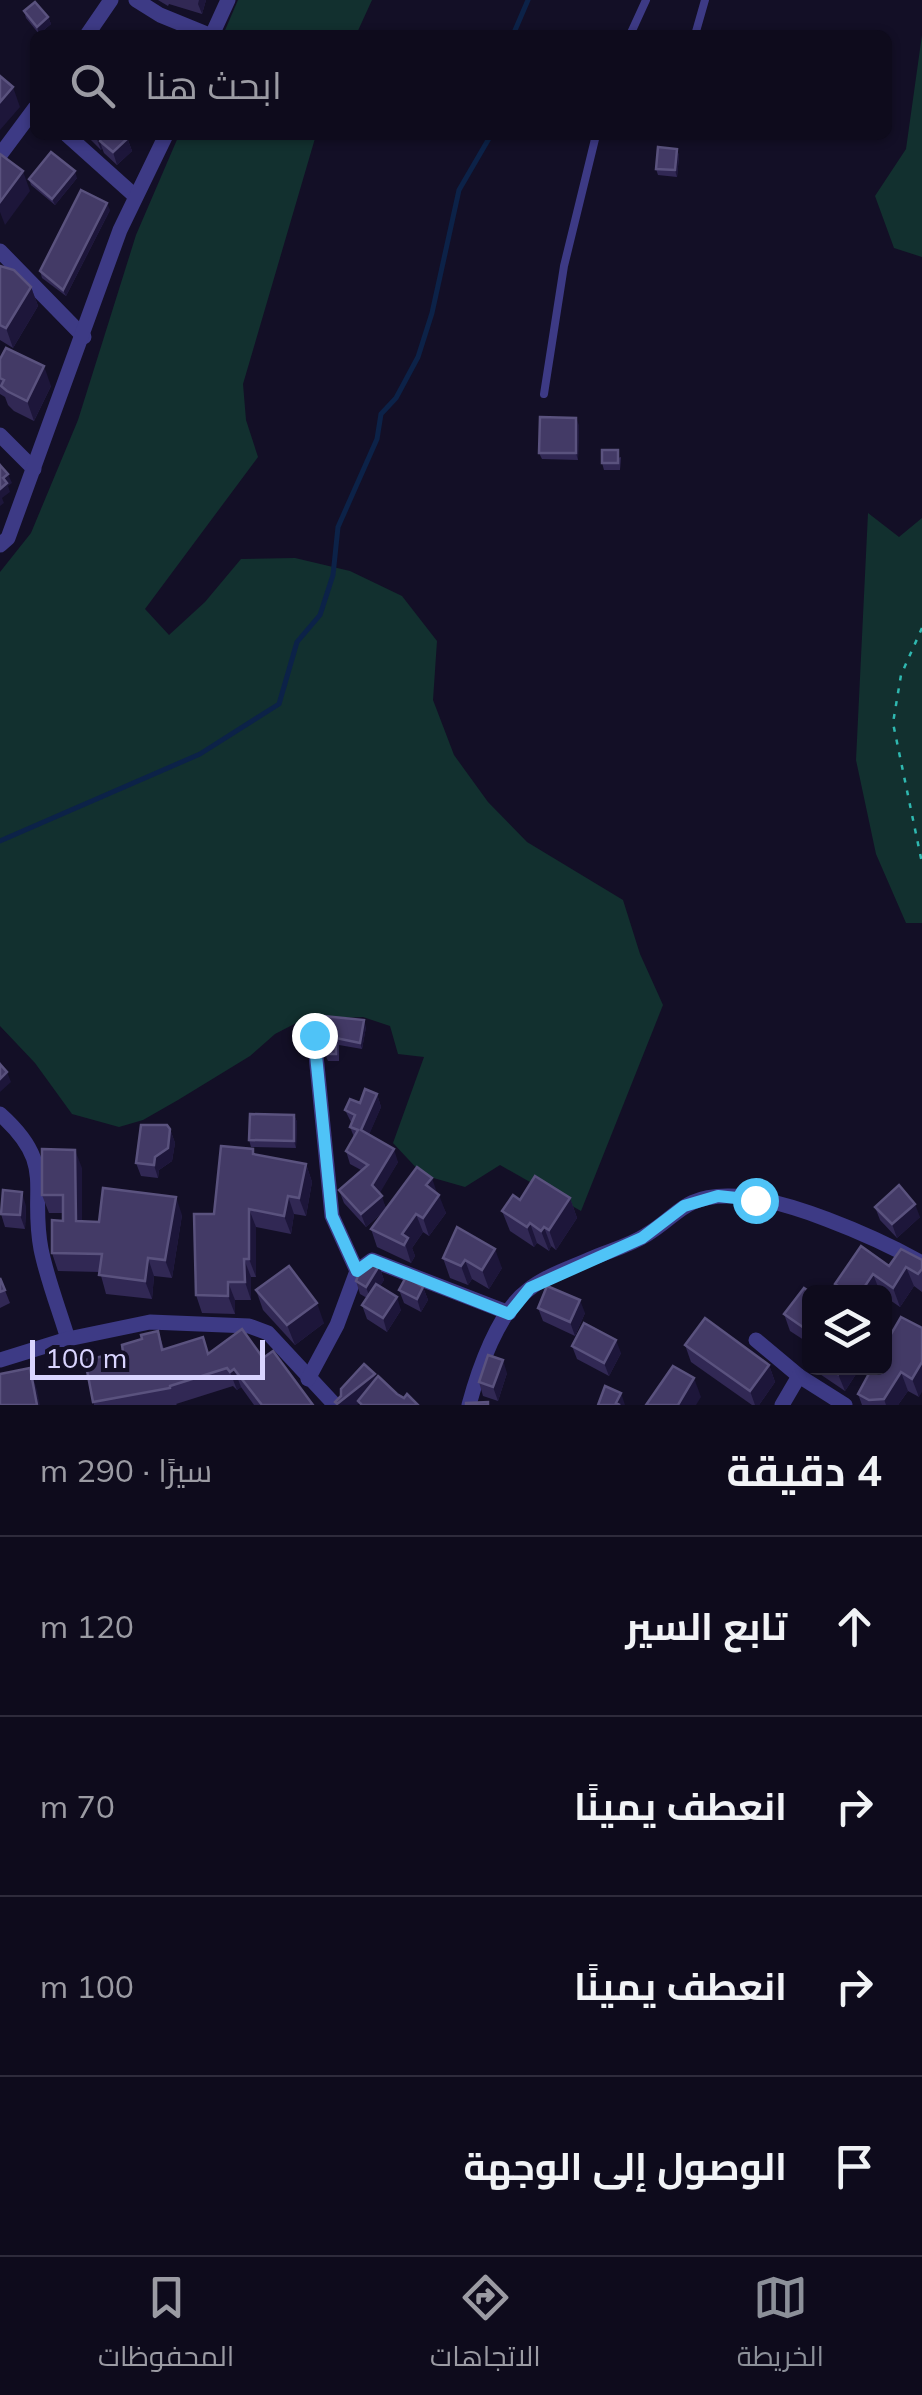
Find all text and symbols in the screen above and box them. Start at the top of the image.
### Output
search box [30,30,892,140]
icon: search [65,58,120,113]
text: ابحث هنا [145,61,282,109]
route end [292,1013,338,1059]
route start [733,1178,779,1224]
map controls [802,1285,892,1375]
button: layers [802,1285,892,1375]
scale bar [30,1335,265,1380]
text: 100 m [45,1340,127,1375]
text: 4 دقيقة [727,1444,882,1497]
text: سيرًا · 290 m [40,1450,212,1490]
icon: ahead [827,1599,882,1654]
text: تابع السير [625,1602,787,1650]
text: 120 m [40,1606,134,1646]
icon: right [827,1779,882,1834]
text: انعطف يمينًا [574,1782,787,1830]
text: 70 m [40,1786,115,1826]
icon: right [827,1959,882,2014]
text: انعطف يمينًا [574,1962,787,2010]
text: 100 m [40,1966,134,2006]
icon: arrive [827,2139,882,2194]
text: الوصول إلى الوجهة [463,2142,787,2190]
tab: المحفوظات [98,2270,234,2382]
tab: الاتجاهات [430,2270,541,2382]
tab: الخريطة [737,2270,824,2382]

